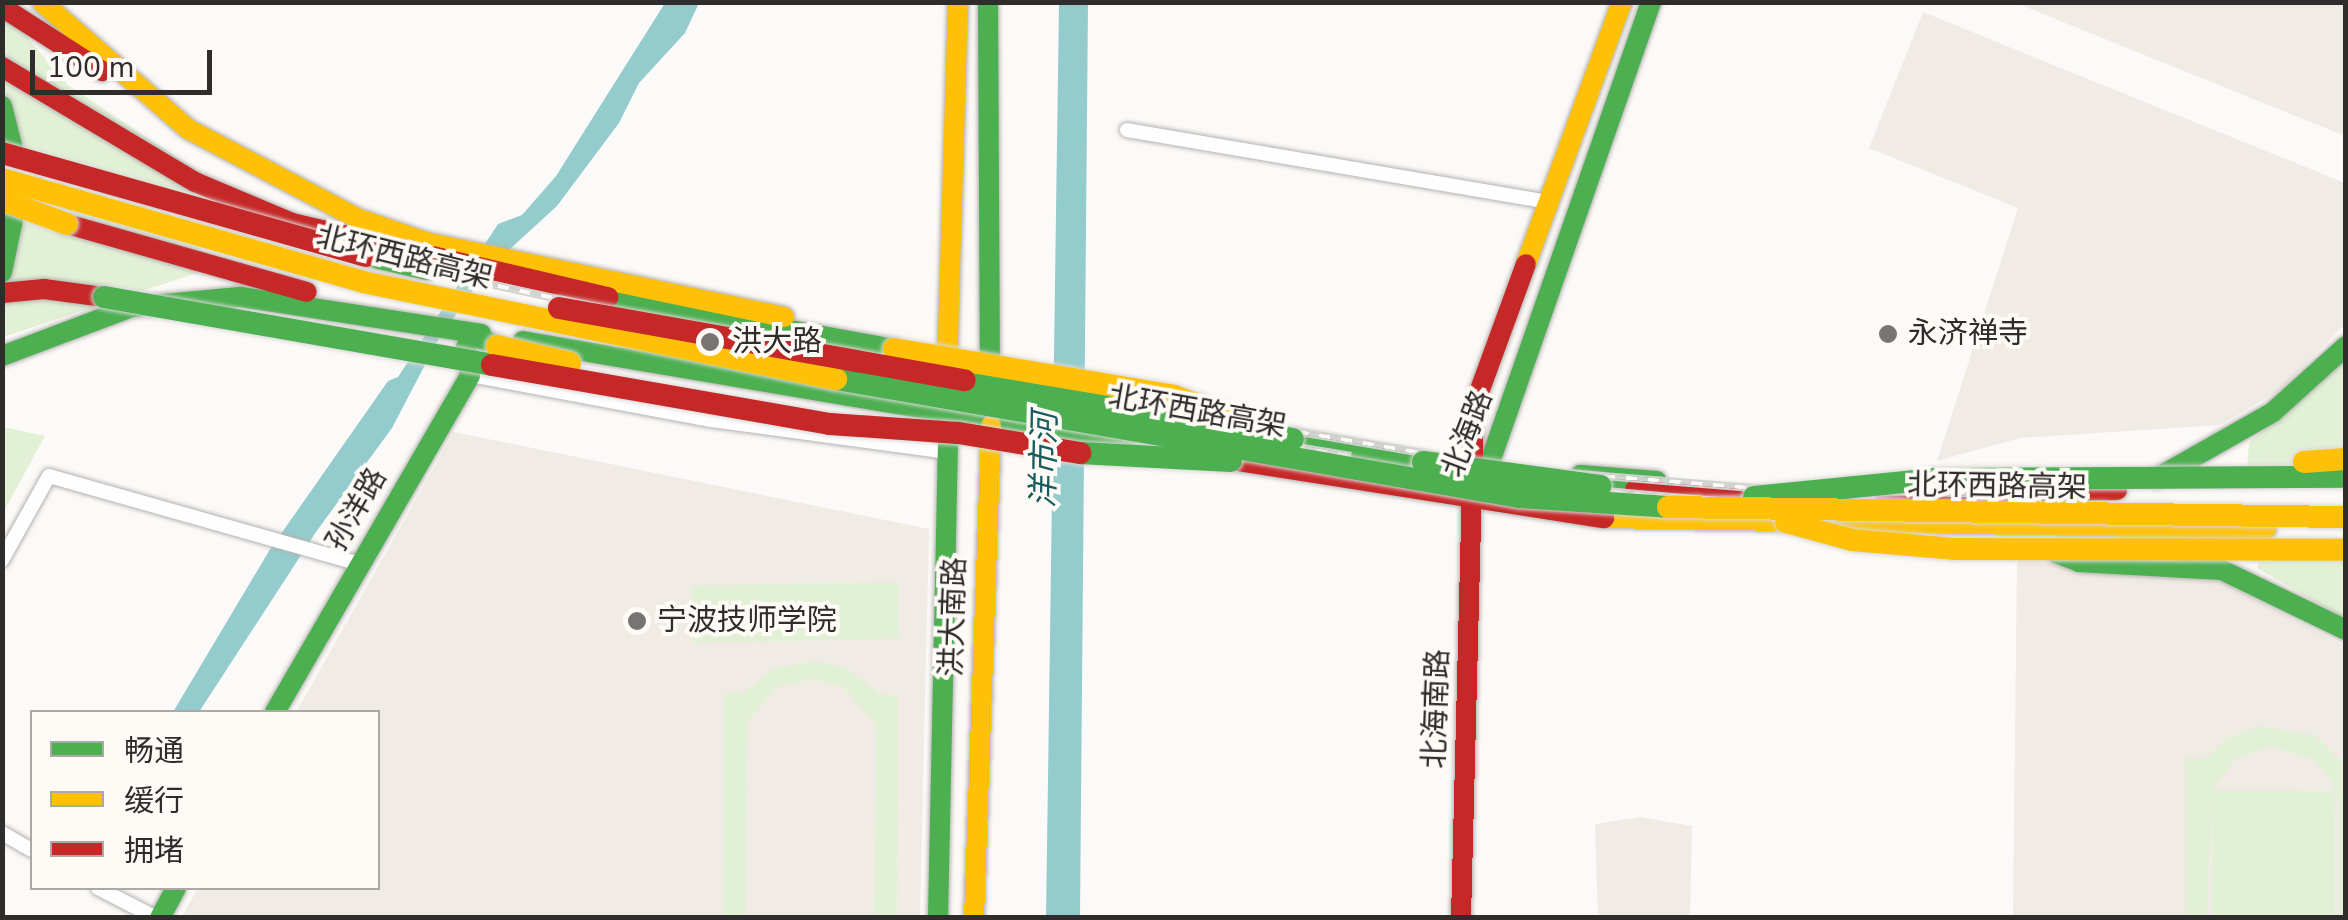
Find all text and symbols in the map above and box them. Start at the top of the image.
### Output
scale bar [35,30,218,92]
text: 100 m [47,47,134,88]
street label: 北环西路高架 [312,219,496,297]
place label: 永济禅寺 [1908,316,2028,352]
marker: 永济禅寺 [1877,323,1899,345]
place label: 洪大路 [732,324,822,360]
marker: 洪大路 [697,329,723,355]
street label: 北环西路高架 [1105,379,1289,445]
street label: 北海路 [1435,386,1501,482]
water label: 洋市河 [1025,412,1065,508]
street label: 孙洋路 [319,462,395,558]
street label: 北环西路高架 [1907,467,2087,507]
street label: 洪大南路 [934,556,974,678]
place label: 宁波技师学院 [657,603,837,639]
marker: 宁波技师学院 [626,610,648,632]
street label: 北海南路 [1417,648,1457,770]
legend [30,710,380,890]
text: 畅通 [124,731,184,772]
text: 缓行 [124,781,184,822]
text: 拥堵 [124,831,184,872]

